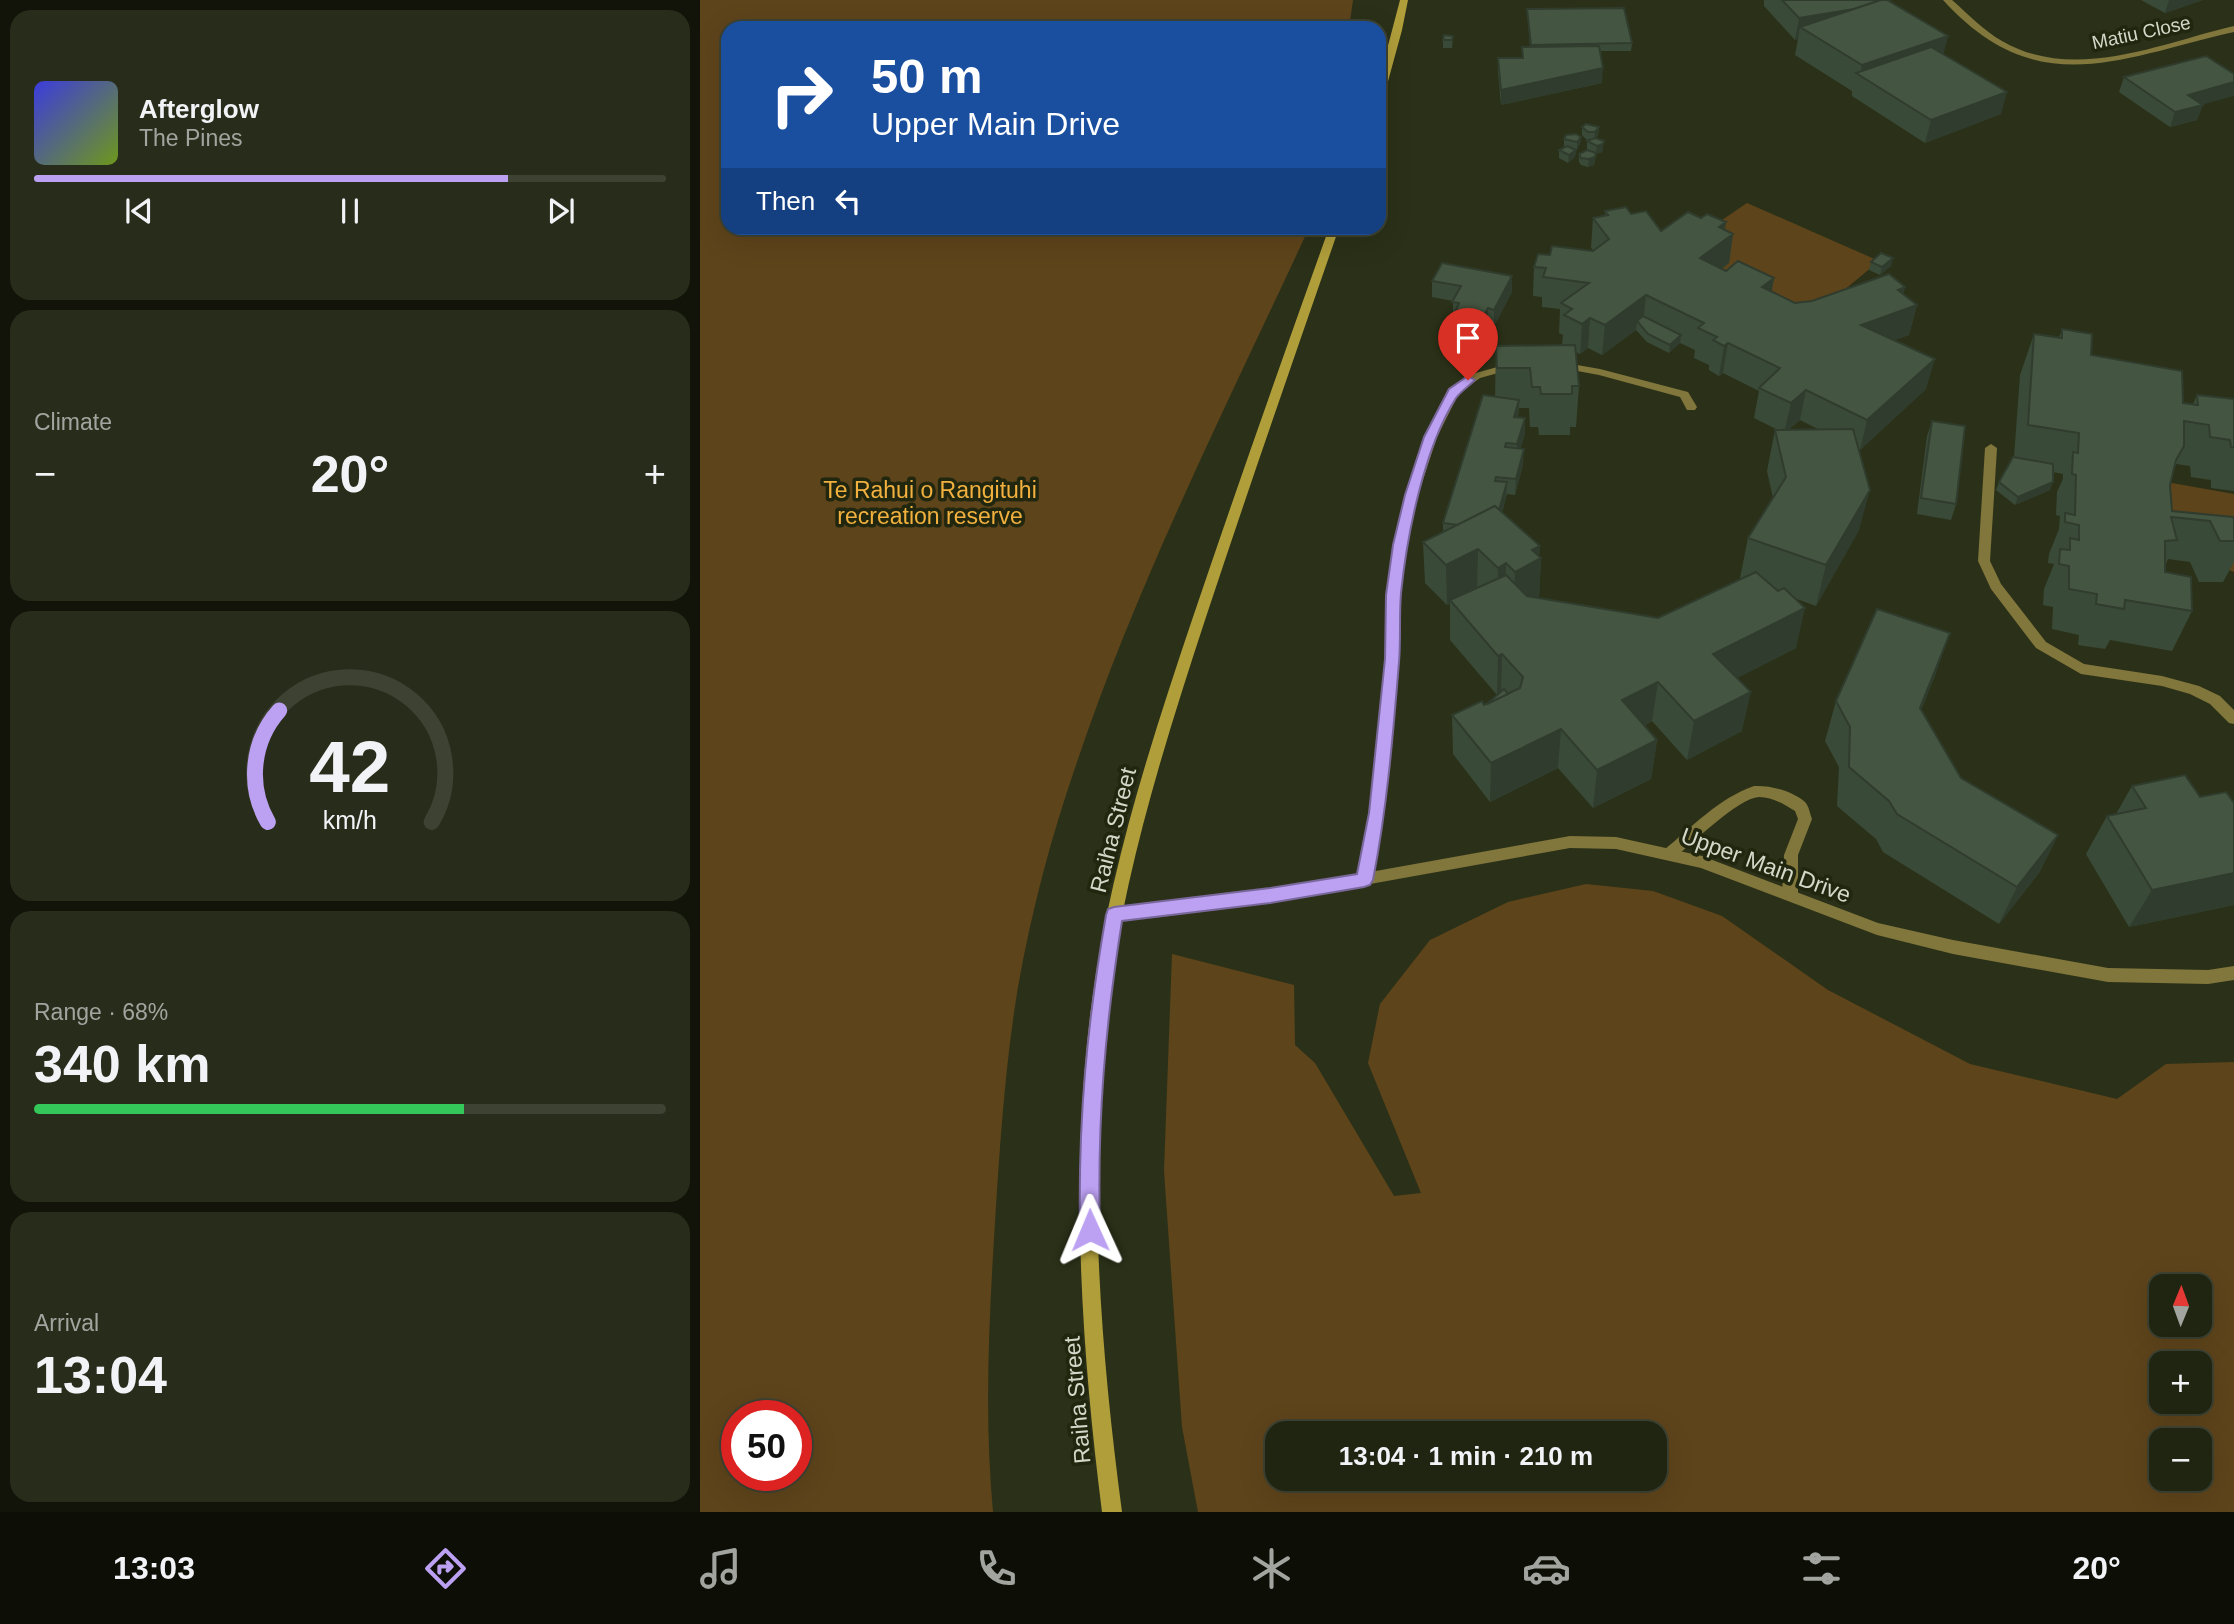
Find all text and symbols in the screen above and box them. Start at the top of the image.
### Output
street label: Matiu Close [2090,12,2192,53]
icon: right [756,49,847,140]
text: 50 m [871,49,983,103]
text: Afterglow [139,94,259,124]
text: Upper Main Drive [871,106,1120,142]
text: The Pines [139,125,243,151]
icon: left [829,182,867,220]
text: Then [756,186,815,216]
icon: previous [120,192,158,230]
icon: pause [331,192,369,230]
icon: next [542,192,580,230]
pin [1438,308,1498,380]
icon: arrive [1449,319,1487,357]
text: Climate [34,409,112,435]
text: 20° [311,445,389,503]
text: − [34,453,56,495]
text: + [644,453,666,495]
park label: Te Rahui o Rangituhi recreation reserve [823,477,1037,529]
text: 42 [310,726,390,807]
street label: Raiha Street [1085,764,1141,895]
text: km/h [323,806,377,834]
street label: Upper Main Drive [1677,822,1855,908]
text: Range · 68% [34,999,168,1025]
text: 340 km [34,1035,210,1093]
position arrow [1053,1193,1127,1267]
north arrow [2149,1274,2212,1337]
map controls [2149,1274,2212,1491]
text: Arrival [34,1310,99,1336]
street label: Raiha Street [1058,1335,1096,1465]
text: 13:04 [34,1346,167,1404]
button: + [2149,1351,2212,1414]
speed limit sign: 50 [721,1400,812,1491]
button: − [2149,1428,2212,1491]
text: 13:04 · 1 min · 210 m [1339,1441,1593,1471]
icon: directions [421,1544,470,1593]
icon: music [696,1544,745,1593]
icon: phone [972,1544,1021,1593]
icon: climate [1247,1544,1296,1593]
icon: car [1522,1544,1571,1593]
icon: filters [1797,1544,1846,1593]
text: 13:03 [113,1550,195,1586]
text: 20° [2072,1550,2121,1586]

